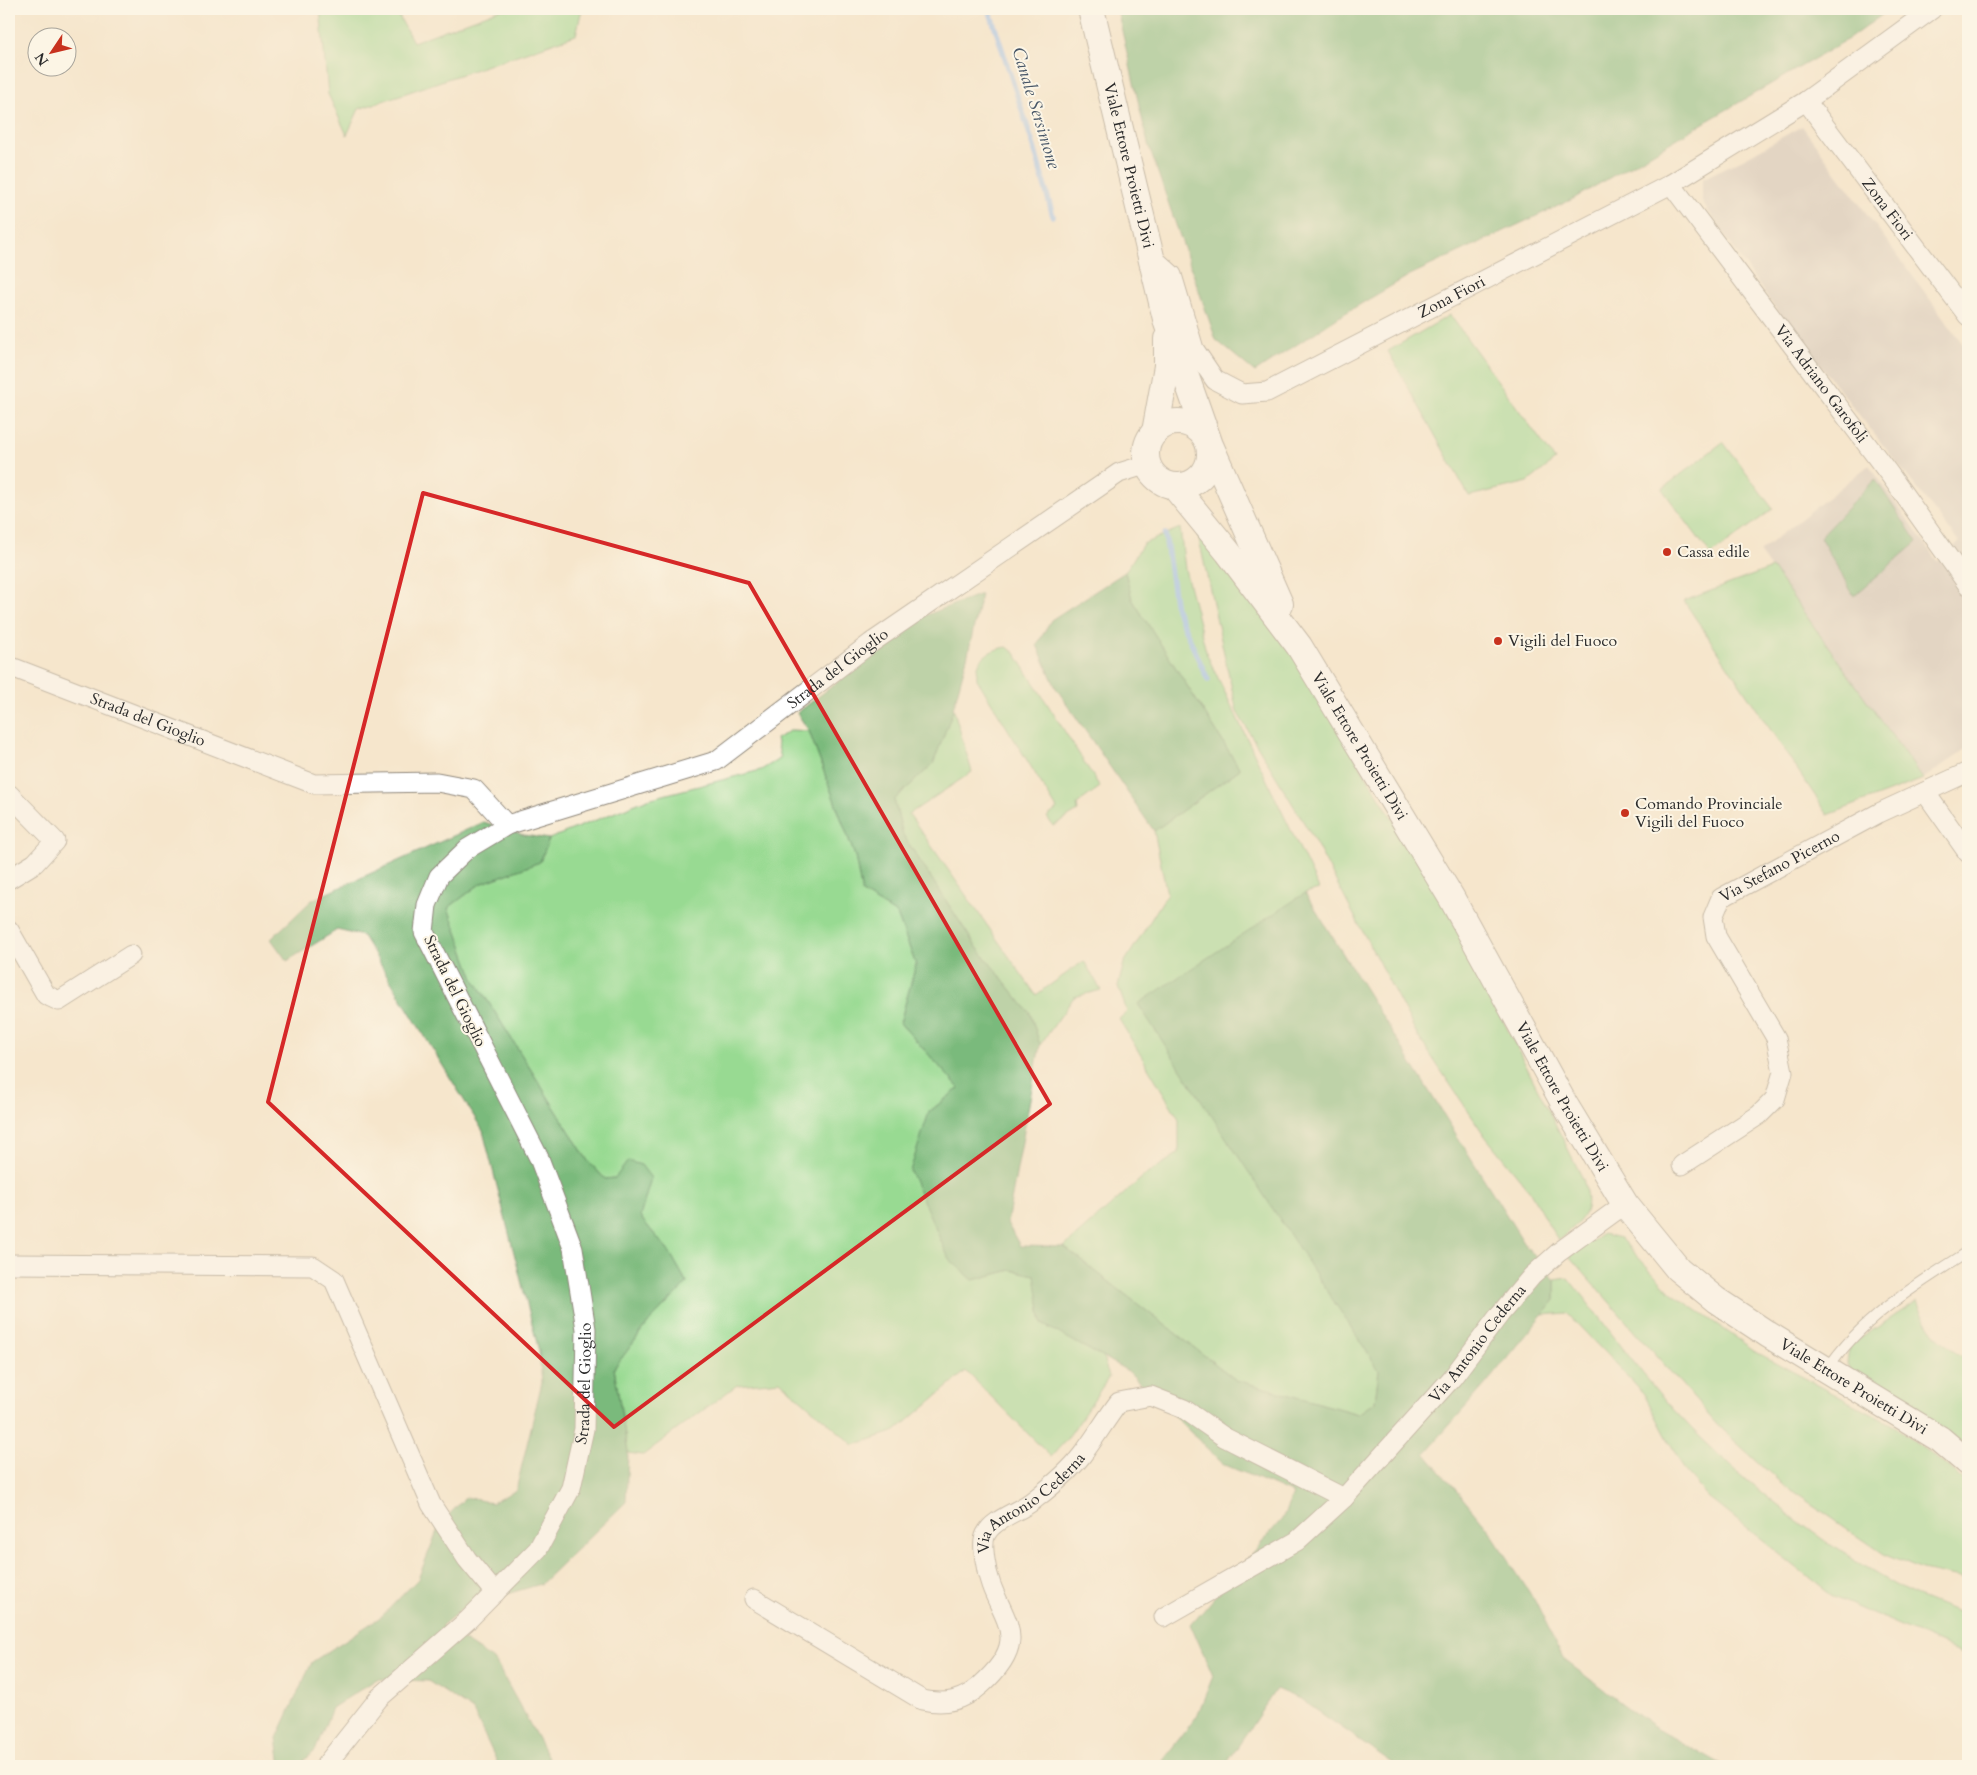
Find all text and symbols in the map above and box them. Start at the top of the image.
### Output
north arrow [28,28,78,78]
water label: Canale Sersimone [1006,44,1067,173]
text: N [30,49,53,70]
street label: Viale Ettore Proietti Divi [1098,80,1160,251]
street label: Zona Fiori [1856,173,1918,245]
street label: Zona Fiori [1414,270,1489,323]
street label: Via Adriano Garofoli [1770,320,1873,448]
place label: Cassa edile [1677,541,1750,563]
marker: Cassa edile [1661,546,1673,558]
street label: Strada del Gioglio [782,623,893,714]
place label: Vigili del Fuoco [1508,630,1618,652]
marker: Vigili del Fuoco [1492,635,1504,647]
street label: Viale Ettore Proietti Divi [1306,668,1413,825]
street label: Strada del Gioglio [87,688,209,752]
place label: Comando Provinciale Vigili del Fuoco [1635,793,1783,833]
marker: Comando Provinciale Vigili del Fuoco [1619,807,1631,819]
street label: Via Stefano Picerno [1715,825,1844,908]
street label: Strada del Gioglio [418,931,492,1051]
street label: Viale Ettore Proietti Divi [1510,1018,1614,1176]
street label: Via Antonio Cederna [1424,1280,1531,1408]
street label: Strada del Gioglio [570,1321,597,1447]
street label: Viale Ettore Proietti Divi [1775,1333,1932,1440]
street label: Via Antonio Cederna [972,1448,1091,1554]

